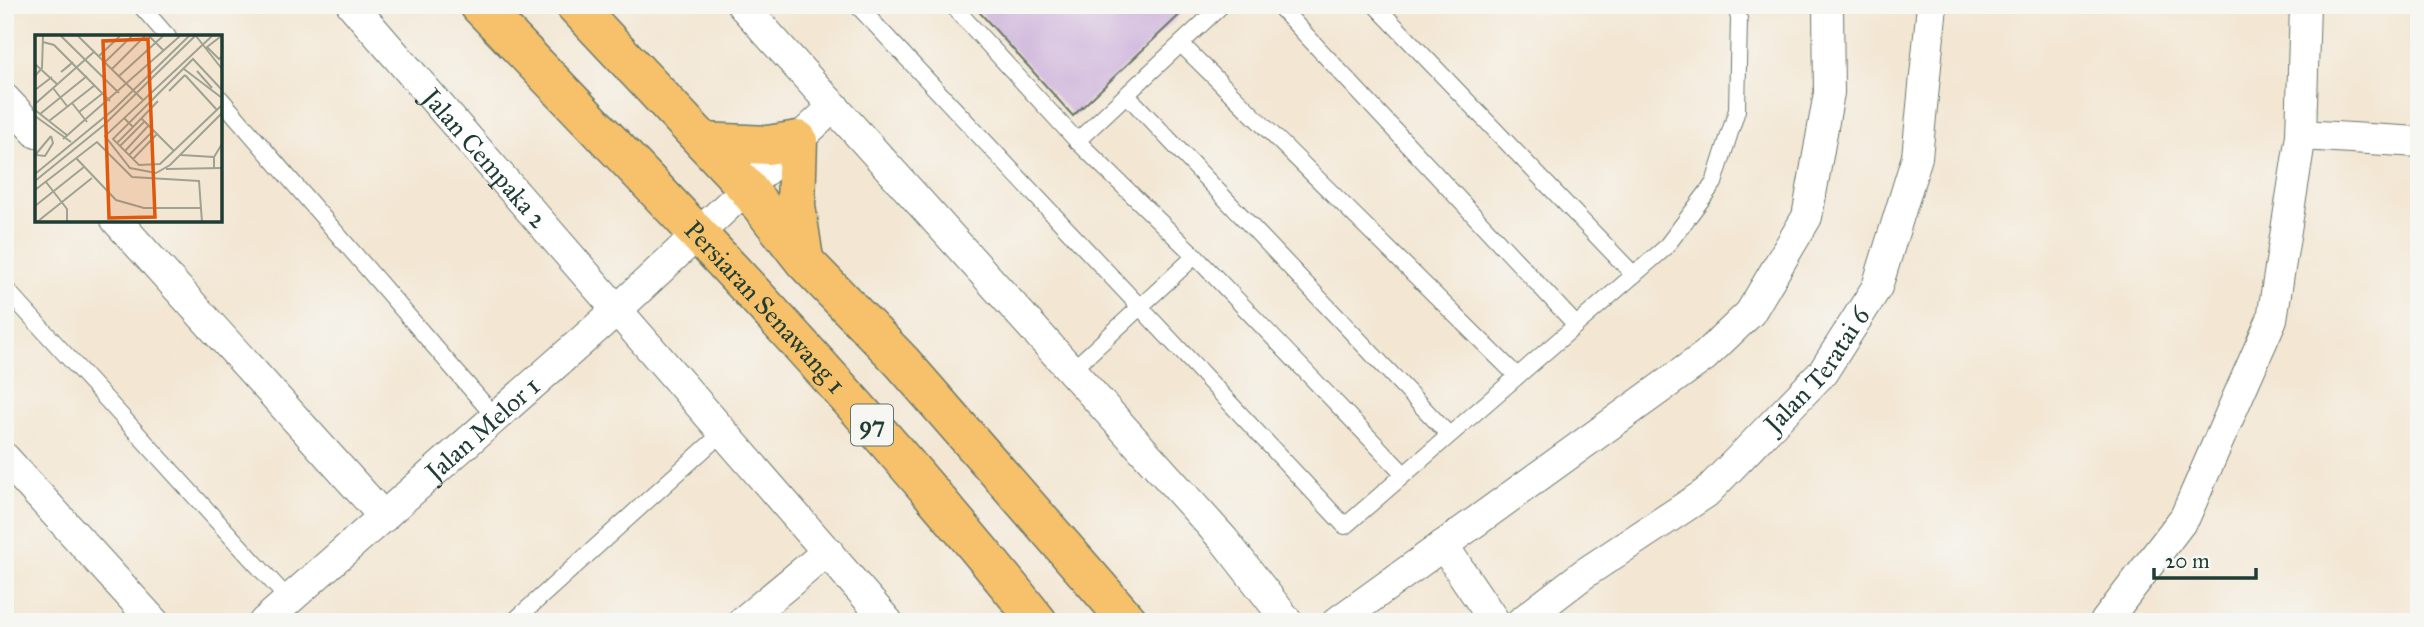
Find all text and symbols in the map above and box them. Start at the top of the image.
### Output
inset map [35,35,222,222]
street label: Jalan Cempaka 2 [414,80,555,235]
street label: Persiaran Senawang 1 [678,214,853,400]
street label: Jalan Teratai 6 [1755,300,1877,441]
street label: Jalan Melor 1 [417,370,546,490]
road number: 97 [851,404,893,446]
scale bar [2154,536,2256,580]
text: 20 m [2165,548,2210,574]

